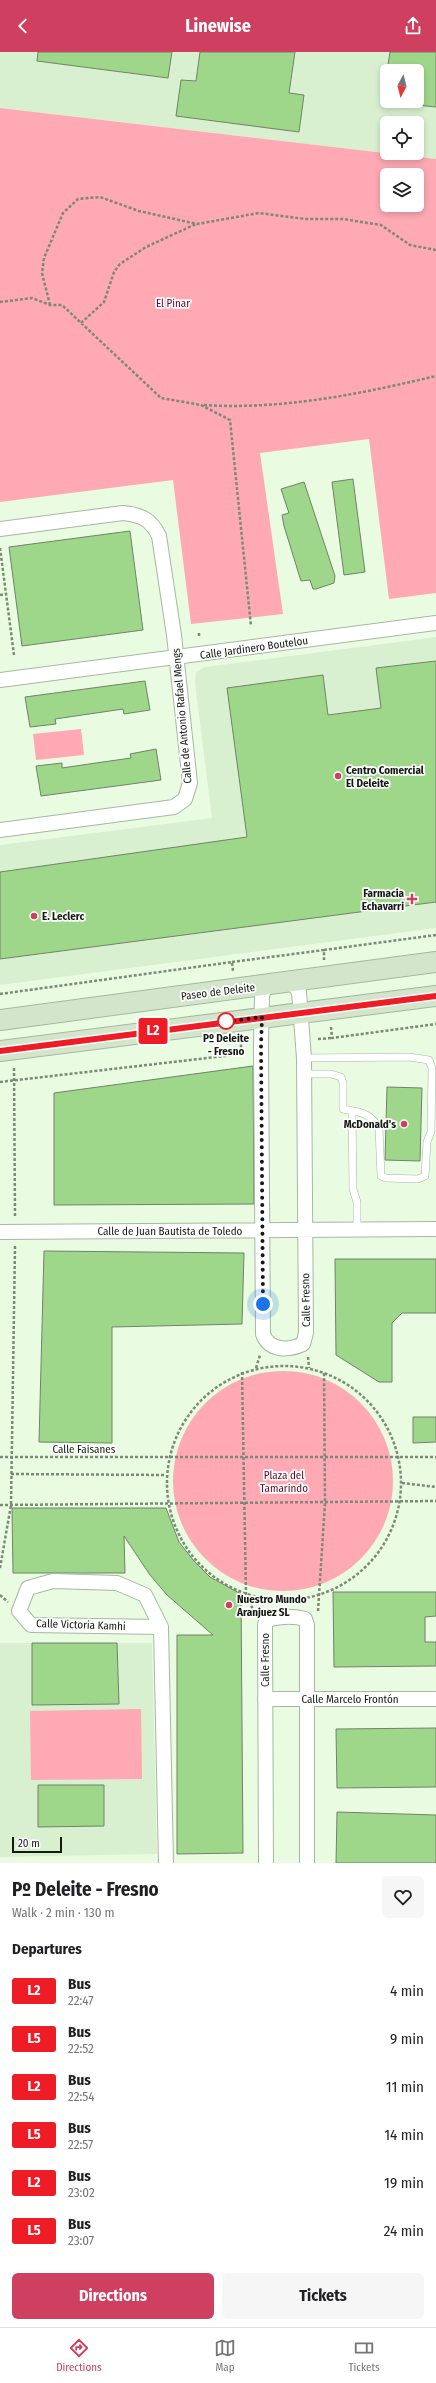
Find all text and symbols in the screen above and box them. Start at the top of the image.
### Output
icon: back [12,15,34,37]
text: Linewise [185,15,251,37]
icon: share [402,15,424,37]
north arrow [380,64,424,108]
map controls [380,64,424,212]
button: locate [380,116,424,160]
button: layers [380,168,424,212]
park label: El Pinar [156,297,190,310]
street label: Calle Jardinero Boutelou [199,634,309,662]
street label: Calle de Antonio Rafael Mengs [170,648,194,784]
place label: Centro Comercial El Deleite [346,764,425,790]
marker: Centro Comercial El Deleite [333,771,343,781]
place label: Farmacia Echavarri [362,887,405,913]
marker: Farmacia Echavarri [407,894,417,904]
place label: E. Leclerc [42,910,85,923]
marker: E. Leclerc [29,911,39,921]
street label: Paseo de Deleite [180,981,256,1003]
marker: Pº Deleite - Fresno [217,1012,235,1030]
line badge: L2 [135,1018,171,1044]
text: L2 [147,1022,159,1039]
place label: Pº Deleite - Fresno [203,1032,249,1058]
place label: McDonald's [344,1118,396,1131]
marker: McDonald's [399,1119,409,1129]
street label: Calle de Juan Bautista de Toledo [98,1225,243,1238]
street label: Calle Fresno [299,1273,313,1327]
your location [253,1294,273,1314]
street label: Calle Faisanes [53,1443,116,1456]
park label: Plaza del Tamarindo [260,1469,308,1495]
place label: Nuestro Mundo Aranjuez SL [236,1593,307,1619]
marker: Nuestro Mundo Aranjuez SL [224,1600,234,1610]
street label: Calle Victoria Kamhi [36,1617,126,1633]
street label: Calle Fresno [259,1633,272,1687]
street label: Calle Marcelo Frontón [302,1693,399,1706]
scale bar [12,1835,62,1854]
text: 20 m [18,1837,40,1850]
button: heart [382,1876,424,1918]
text: Pº Deleite - Fresno [12,1878,159,1901]
text: Walk · 2 min · 130 m [12,1905,114,1920]
text: Departures [12,1940,82,1958]
text: Bus [68,1975,91,1993]
text: L2 [28,1982,40,1999]
text: 4 min [390,1982,424,2000]
text: 22:47 [68,1993,93,2008]
text: Bus [68,2023,91,2041]
text: L5 [27,2030,41,2047]
text: 9 min [390,2030,424,2048]
text: 22:52 [68,2041,94,2056]
text: Bus [68,2071,91,2089]
text: L2 [28,2078,40,2095]
text: 11 min [386,2078,424,2096]
text: 22:54 [68,2089,95,2104]
text: Bus [68,2119,91,2137]
text: L5 [27,2126,41,2143]
text: 14 min [384,2126,424,2144]
text: 22:57 [68,2137,93,2152]
text: Bus [68,2167,91,2185]
text: L2 [28,2174,40,2191]
text: 19 min [384,2174,424,2192]
text: 23:02 [68,2185,95,2200]
text: Bus [68,2215,91,2233]
text: L5 [27,2222,41,2239]
text: 24 min [384,2222,424,2240]
text: 23:07 [68,2233,94,2248]
button: Directions [12,2273,214,2319]
button: Tickets [222,2273,424,2319]
tab: Directions [56,2337,102,2374]
tab: Map [214,2337,236,2374]
tab: Tickets [348,2337,380,2374]

